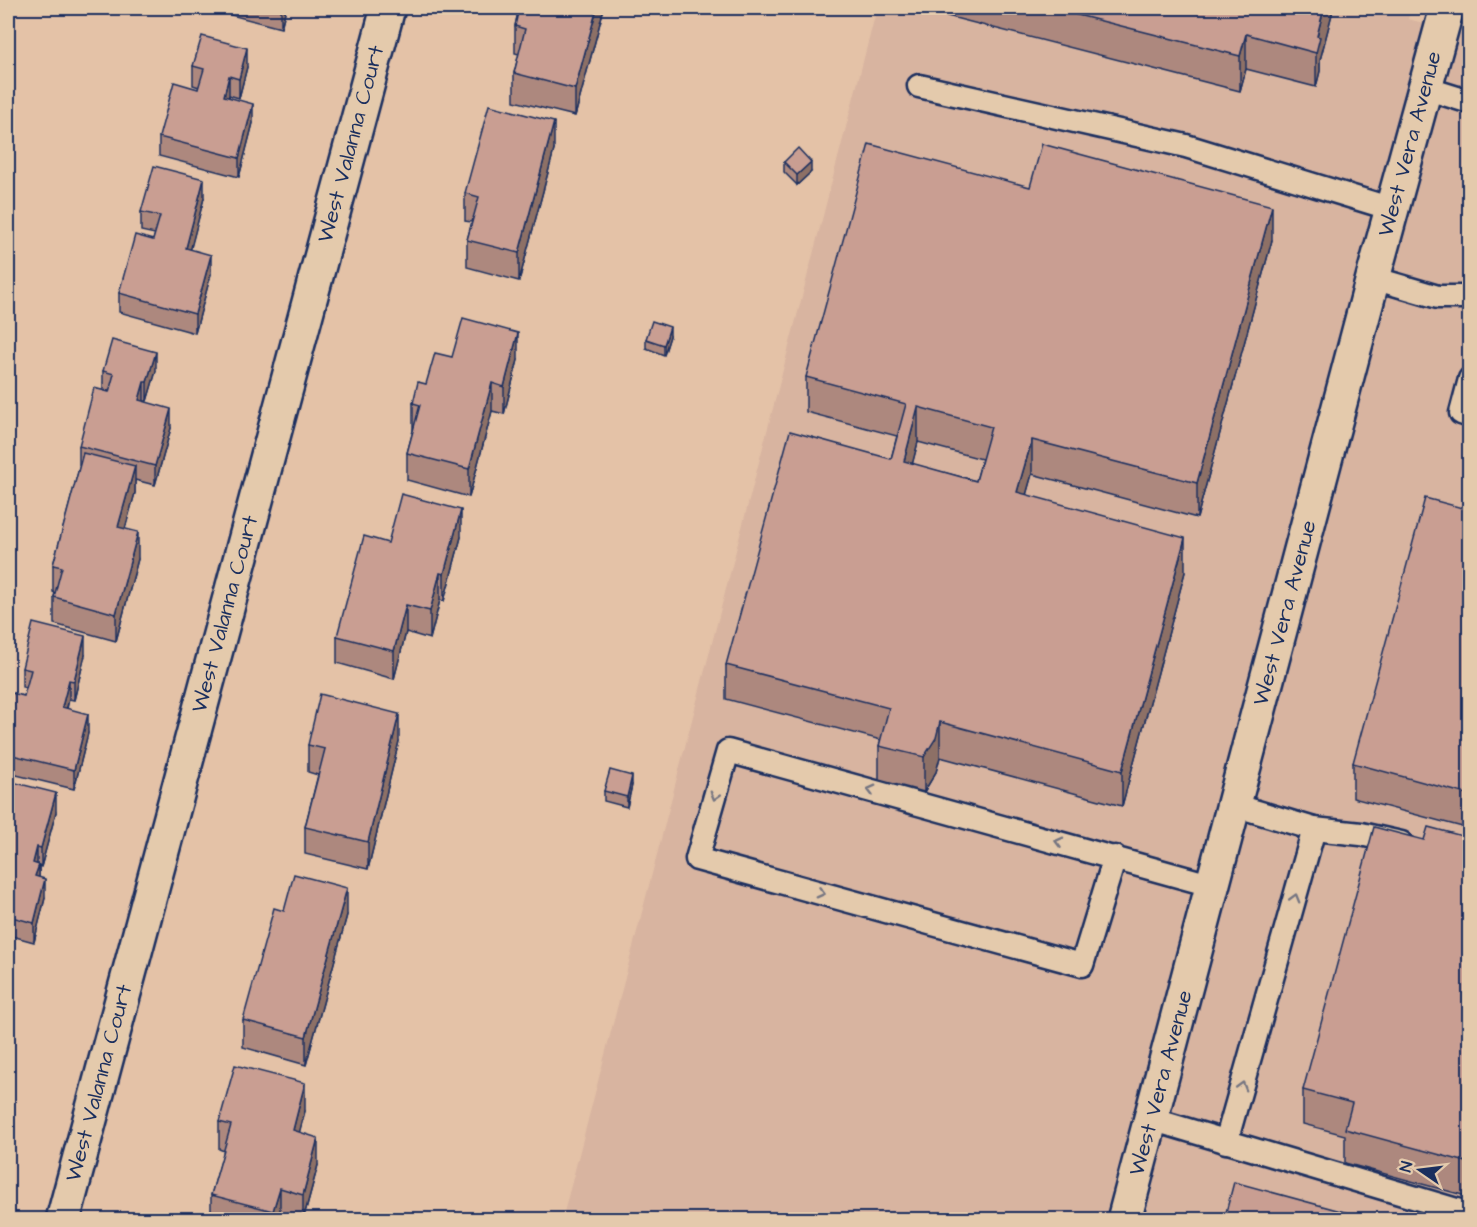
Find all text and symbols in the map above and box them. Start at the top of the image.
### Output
street label: West Valanna Court [310,42,392,246]
street label: West Vera Avenue [1370,48,1450,240]
street label: West Valanna Court [184,512,266,716]
street label: West Vera Avenue [1245,517,1325,709]
one-way arrow [866,785,877,797]
one-way arrow [710,790,722,801]
one-way arrow [1054,837,1065,849]
one-way arrow [816,886,826,899]
one-way arrow [1288,893,1300,904]
street label: West Valanna Court [58,981,140,1185]
street label: West Vera Avenue [1121,987,1201,1179]
one-way arrow [1235,1081,1247,1092]
north arrow [1390,1140,1450,1200]
text: N [1395,1159,1418,1174]

